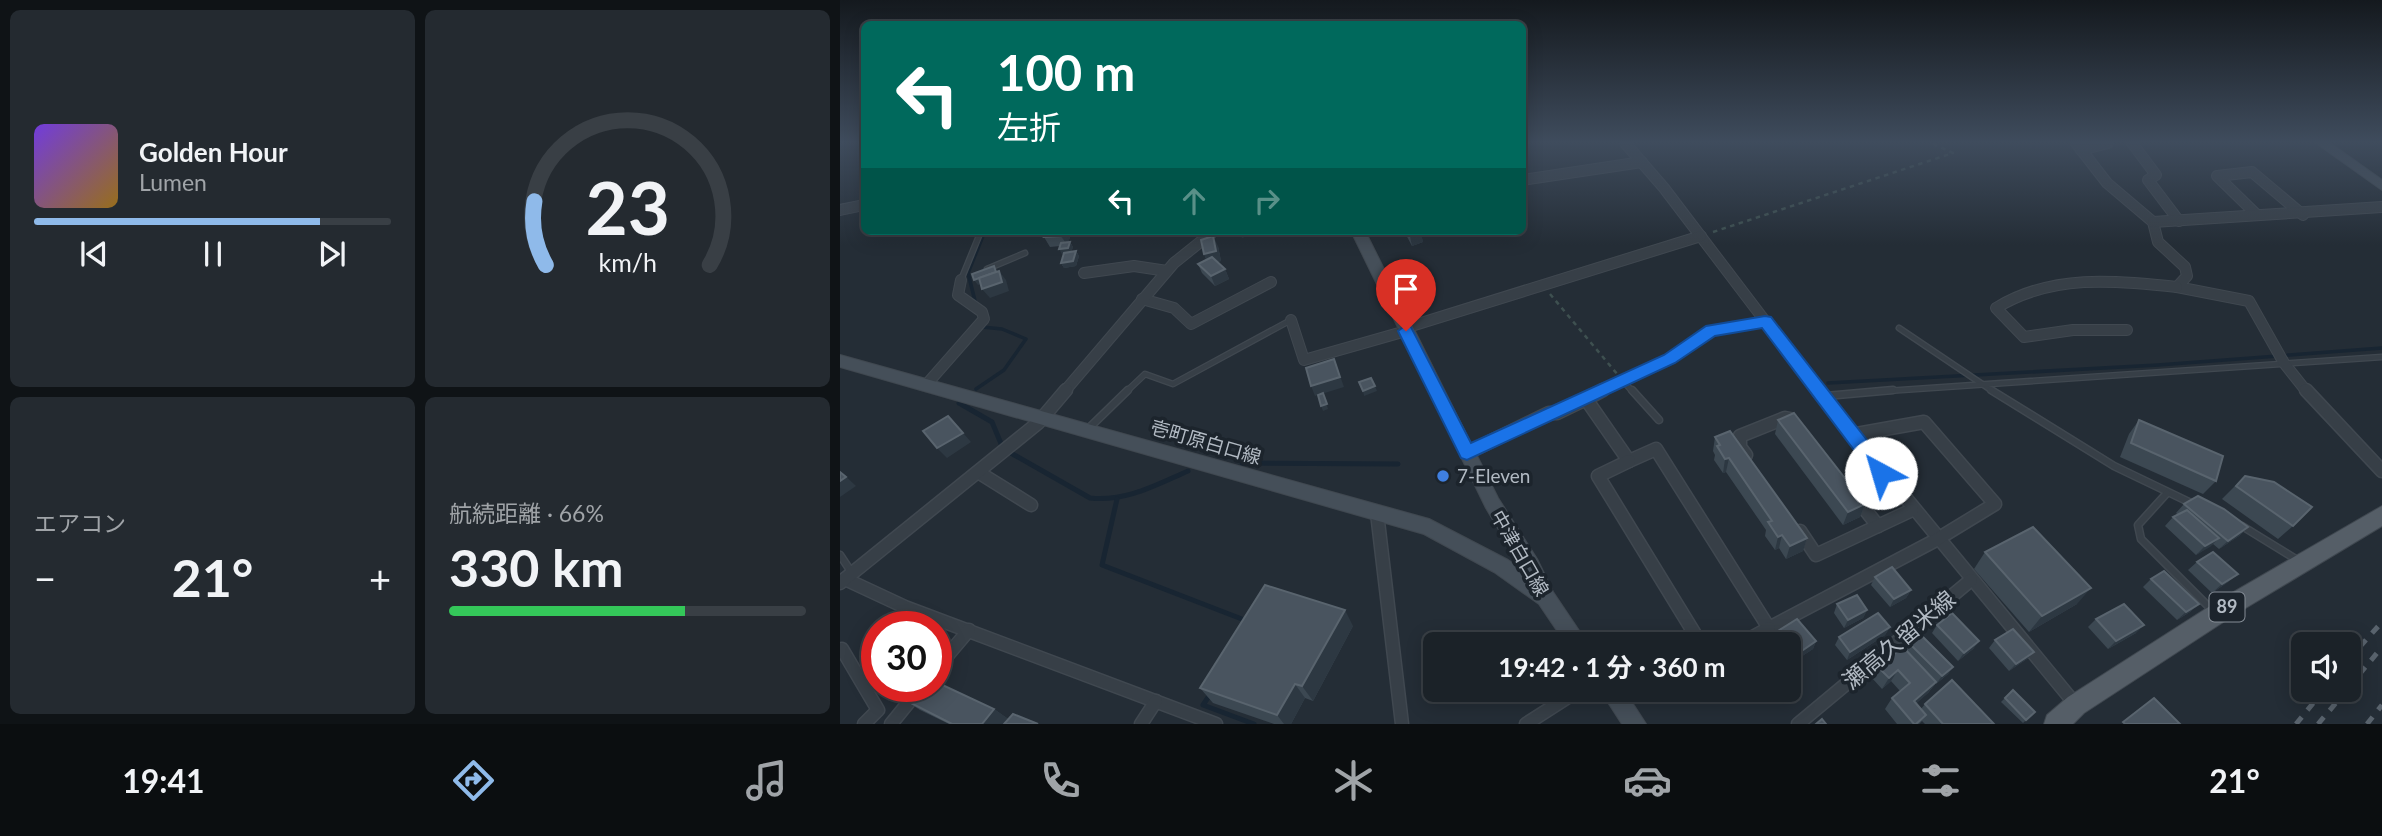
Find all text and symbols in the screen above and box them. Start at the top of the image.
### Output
text: 100 m [997,43,1135,101]
icon: left [882,49,973,140]
text: 左折 [997,107,1061,146]
text: Golden Hour [139,136,288,168]
text: 23 [585,163,670,251]
text: Lumen [139,168,207,196]
icon: left [1102,182,1140,220]
icon: ahead [1175,182,1213,220]
icon: right [1248,182,1286,220]
icon: previous [75,235,113,273]
icon: pause [194,235,232,273]
icon: next [313,235,351,273]
text: km/h [598,247,657,277]
pin [1376,259,1436,331]
icon: arrive [1387,270,1425,308]
street label: 壱町原白口線 [1148,415,1264,468]
position arrow [1844,436,1918,510]
place label: 7-Eleven [1457,464,1530,487]
marker: 7-Eleven [1435,468,1451,484]
text: 航続距離 · 66% [449,499,604,527]
street label: 中津白口線 [1487,506,1554,600]
text: エアコン [34,509,126,537]
text: 330 km [449,536,623,598]
text: 21° [172,546,253,608]
text: − [34,555,56,601]
text: + [369,555,391,601]
street label: 瀬高久留米線 [1837,584,1960,694]
road number: 89 [2210,592,2244,622]
speed limit sign: 30 [861,611,952,702]
map controls [2291,632,2361,702]
button: sound [2291,632,2361,702]
text: 19:42 · 1 分 · 360 m [1498,651,1726,683]
icon: directions [449,756,498,805]
icon: music [742,756,791,805]
icon: phone [1036,756,1085,805]
icon: climate [1329,756,1378,805]
icon: car [1623,756,1672,805]
icon: filters [1916,756,1965,805]
text: 19:41 [122,761,205,800]
text: 21° [2209,761,2260,800]

